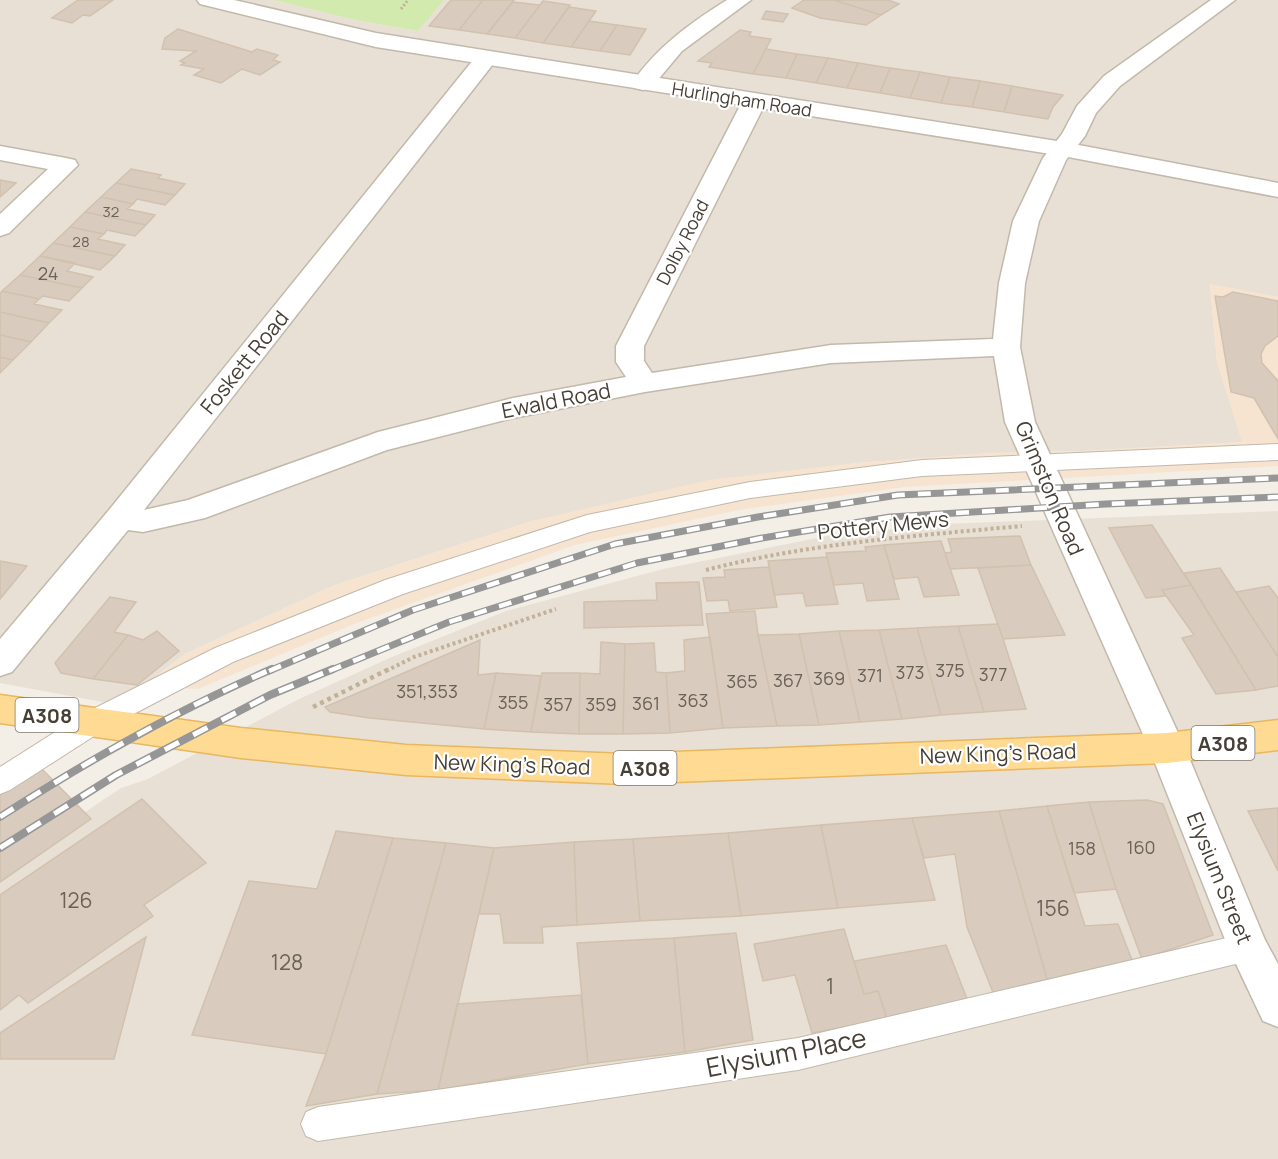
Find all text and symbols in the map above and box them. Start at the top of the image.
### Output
street label: Hurlingham Road [670,76,814,122]
street label: Dolby Road [650,195,714,289]
house number: 32 [103,201,119,222]
house number: 28 [72,231,90,252]
house number: 24 [38,261,58,285]
street label: Foskett Road [194,304,294,420]
street label: Ewald Road [499,376,613,424]
street label: Grimston Road [1009,417,1091,559]
street label: Pottery Mews [816,504,950,546]
house number: 375 [935,658,965,682]
house number: 373 [896,660,924,684]
house number: 377 [979,662,1007,686]
house number: 371 [857,663,883,687]
house number: 369 [813,666,845,690]
house number: 367 [773,668,803,692]
house number: 365 [726,669,758,693]
house number: 351,353 [396,679,458,703]
house number: 363 [677,688,709,712]
house number: 355 [498,690,528,714]
house number: 361 [632,691,660,715]
house number: 357 [543,692,573,716]
house number: 359 [585,692,617,716]
road number: A308 [15,698,78,732]
road number: A308 [1192,726,1254,760]
street label: New King's Road [919,736,1077,770]
street label: New King's Road [433,747,591,781]
road number: A308 [614,751,676,785]
street label: Elysium Street [1181,808,1259,948]
house number: 160 [1126,835,1156,859]
house number: 158 [1068,836,1096,860]
house number: 126 [59,886,93,914]
house number: 156 [1036,894,1070,922]
house number: 128 [271,948,303,976]
house number: 1 [826,972,834,1000]
street label: Elysium Place [703,1019,869,1085]

